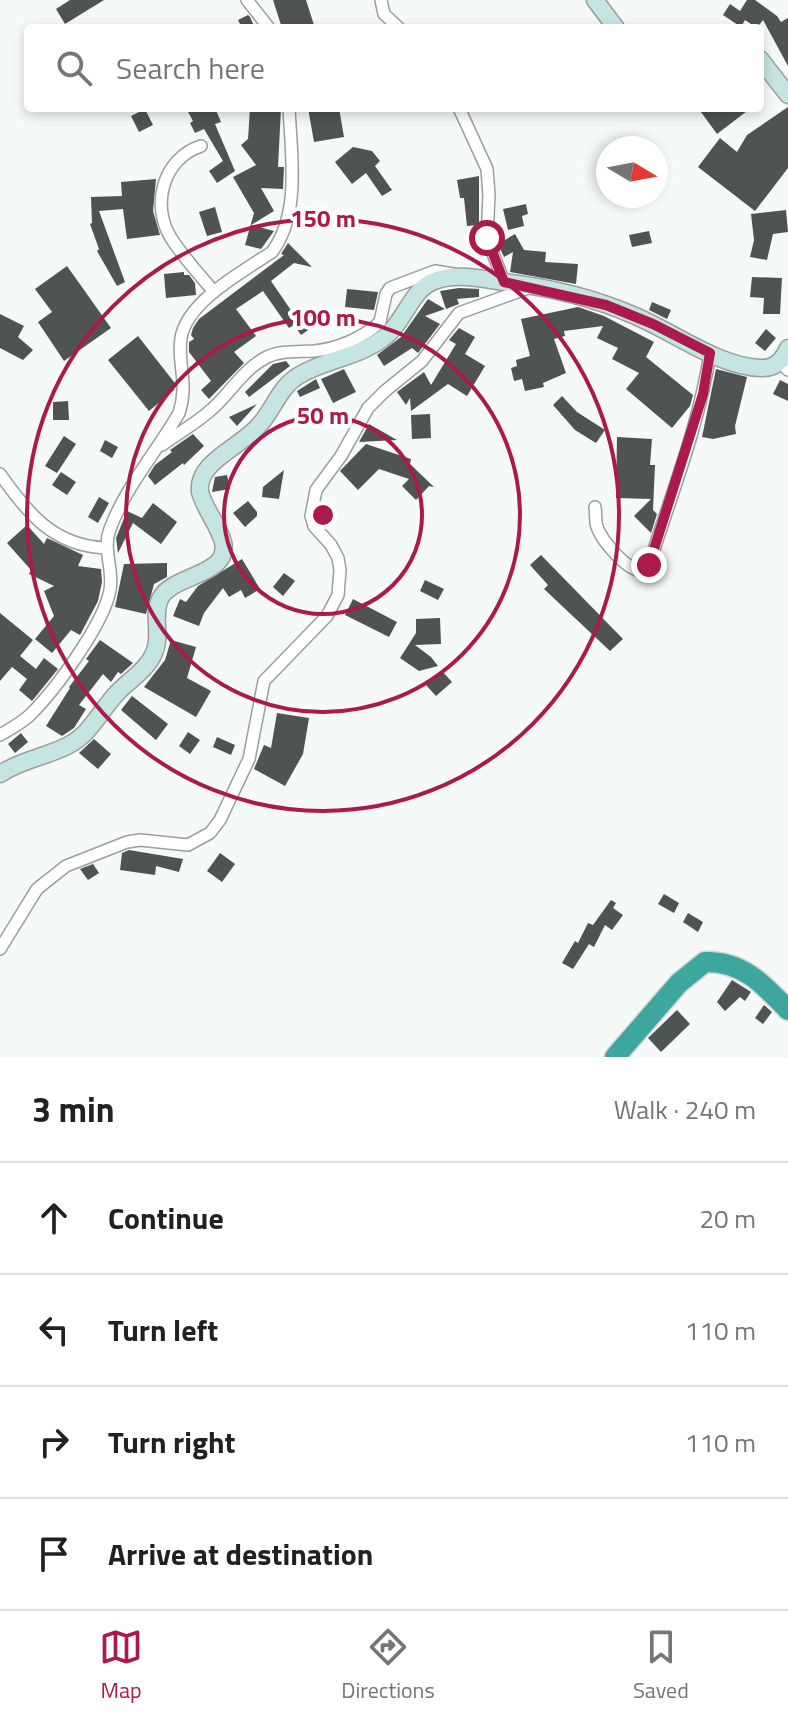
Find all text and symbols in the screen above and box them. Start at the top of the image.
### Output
search box [24,24,764,112]
text: Search here [116,45,265,91]
icon: search [52,46,96,90]
north arrow [596,136,668,208]
text: 150 m [290,200,356,236]
route start [469,220,505,256]
text: 100 m [290,299,356,335]
text: 50 m [297,397,349,433]
centre of rings [309,501,337,529]
route end [631,547,667,583]
text: 3 min [32,1083,115,1135]
text: Walk · 240 m [614,1090,756,1129]
text: Continue [108,1195,224,1241]
icon: ahead [32,1196,76,1240]
text: 20 m [699,1199,756,1238]
text: Turn left [108,1307,218,1353]
icon: left [32,1308,76,1352]
text: 110 m [685,1311,756,1350]
text: Turn right [108,1419,236,1465]
icon: right [32,1420,76,1464]
text: 110 m [685,1423,756,1462]
text: Arrive at destination [108,1531,373,1577]
icon: arrive [32,1532,76,1576]
tab: Map [99,1625,143,1707]
tab: Directions [341,1625,435,1707]
tab: Saved [633,1625,689,1707]

